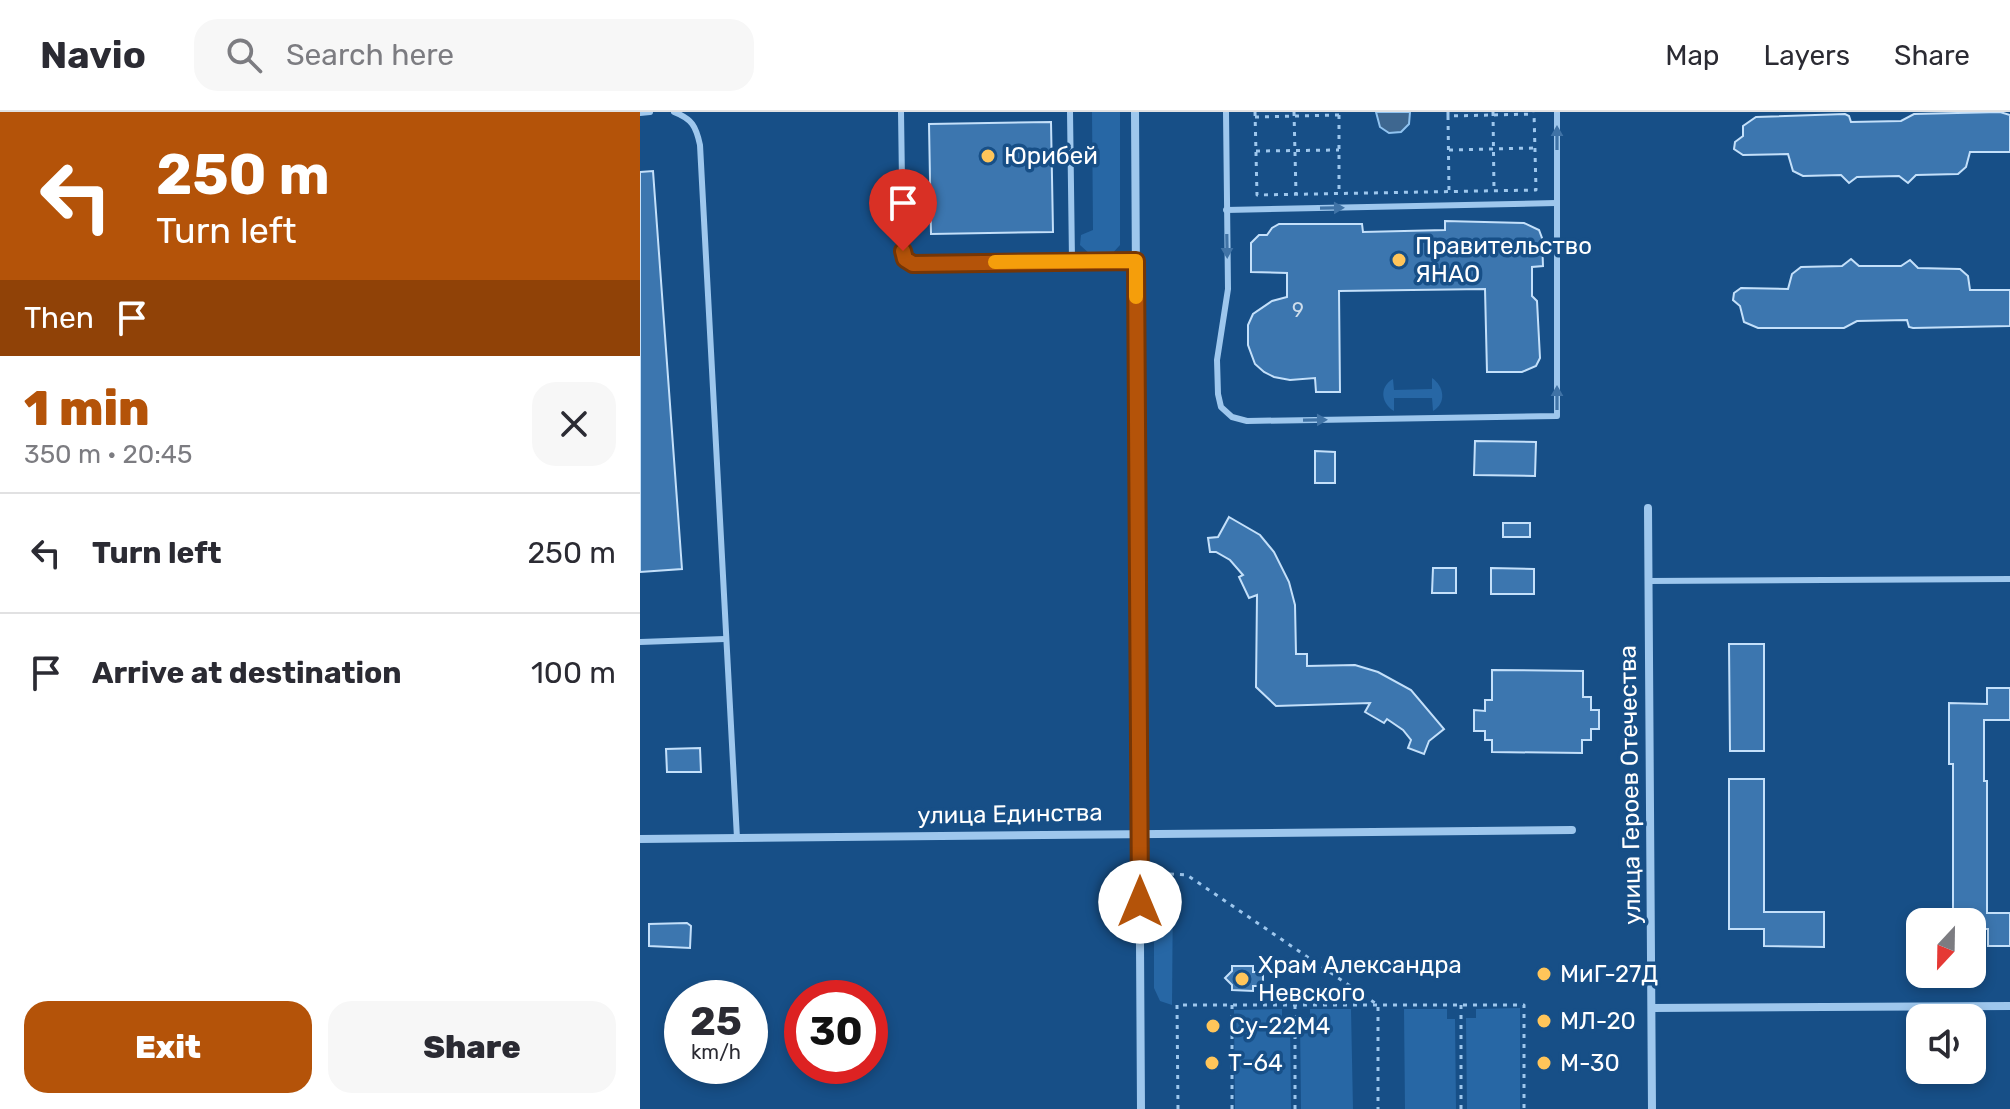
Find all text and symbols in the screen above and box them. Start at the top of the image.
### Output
search box [194,19,754,91]
text: Navio [40,32,146,78]
icon: search [222,33,266,77]
text: Search here [286,37,454,73]
text: Map [1665,39,1720,72]
text: Layers [1764,39,1850,72]
text: Share [1894,39,1970,72]
one-way arrow [1551,125,1563,150]
text: 250 m [156,142,330,208]
place label: Юрибей [1004,142,1098,170]
icon: left [24,144,128,248]
marker: Юрибей [979,147,997,165]
pin [869,169,937,251]
icon: arrive [881,181,925,225]
one-way arrow [1320,202,1345,215]
text: Turn left [156,209,297,252]
place label: Правительство ЯНАО [1415,232,1592,288]
one-way arrow [1221,234,1233,259]
marker: Правительство ЯНАО [1390,251,1408,269]
icon: arrive [110,296,154,340]
house number: 9 [1292,298,1304,322]
text: Then [24,300,94,336]
text: 1 min [24,380,150,437]
button: close [532,382,616,466]
one-way arrow [1551,385,1563,410]
one-way arrow [1303,414,1328,426]
text: 350 m · 20:45 [24,439,192,470]
icon: left [24,531,68,575]
text: Turn left [92,535,222,571]
text: 250 m [528,535,616,571]
street label: улица Героев Отечества [1614,645,1646,925]
icon: arrive [24,651,68,695]
text: Arrive at destination [92,655,402,691]
text: 100 m [531,655,616,691]
street label: улица Единства [917,798,1103,830]
position arrow [1098,860,1182,944]
north arrow [1906,908,1986,988]
map controls [1906,908,1986,1084]
place label: Храм Александра Невского [1258,951,1462,1007]
place label: МиГ-27Д [1560,960,1658,988]
marker: МиГ-27Д [1535,965,1553,983]
marker: Храм Александра Невского [1233,970,1251,988]
speed limit sign: 30 [784,980,888,1084]
text: 25 [690,998,742,1045]
button: Exit [24,1001,312,1093]
button: Share [328,1001,616,1093]
button: sound [1906,1004,1986,1084]
place label: МЛ-20 [1560,1007,1636,1035]
place label: Су-22М4 [1229,1012,1330,1040]
marker: МЛ-20 [1535,1012,1553,1030]
marker: Су-22М4 [1204,1017,1222,1035]
text: km/h [691,1040,741,1064]
place label: Т-64 [1228,1049,1283,1077]
place label: М-30 [1560,1049,1620,1077]
marker: Т-64 [1203,1054,1221,1072]
marker: М-30 [1535,1054,1553,1072]

